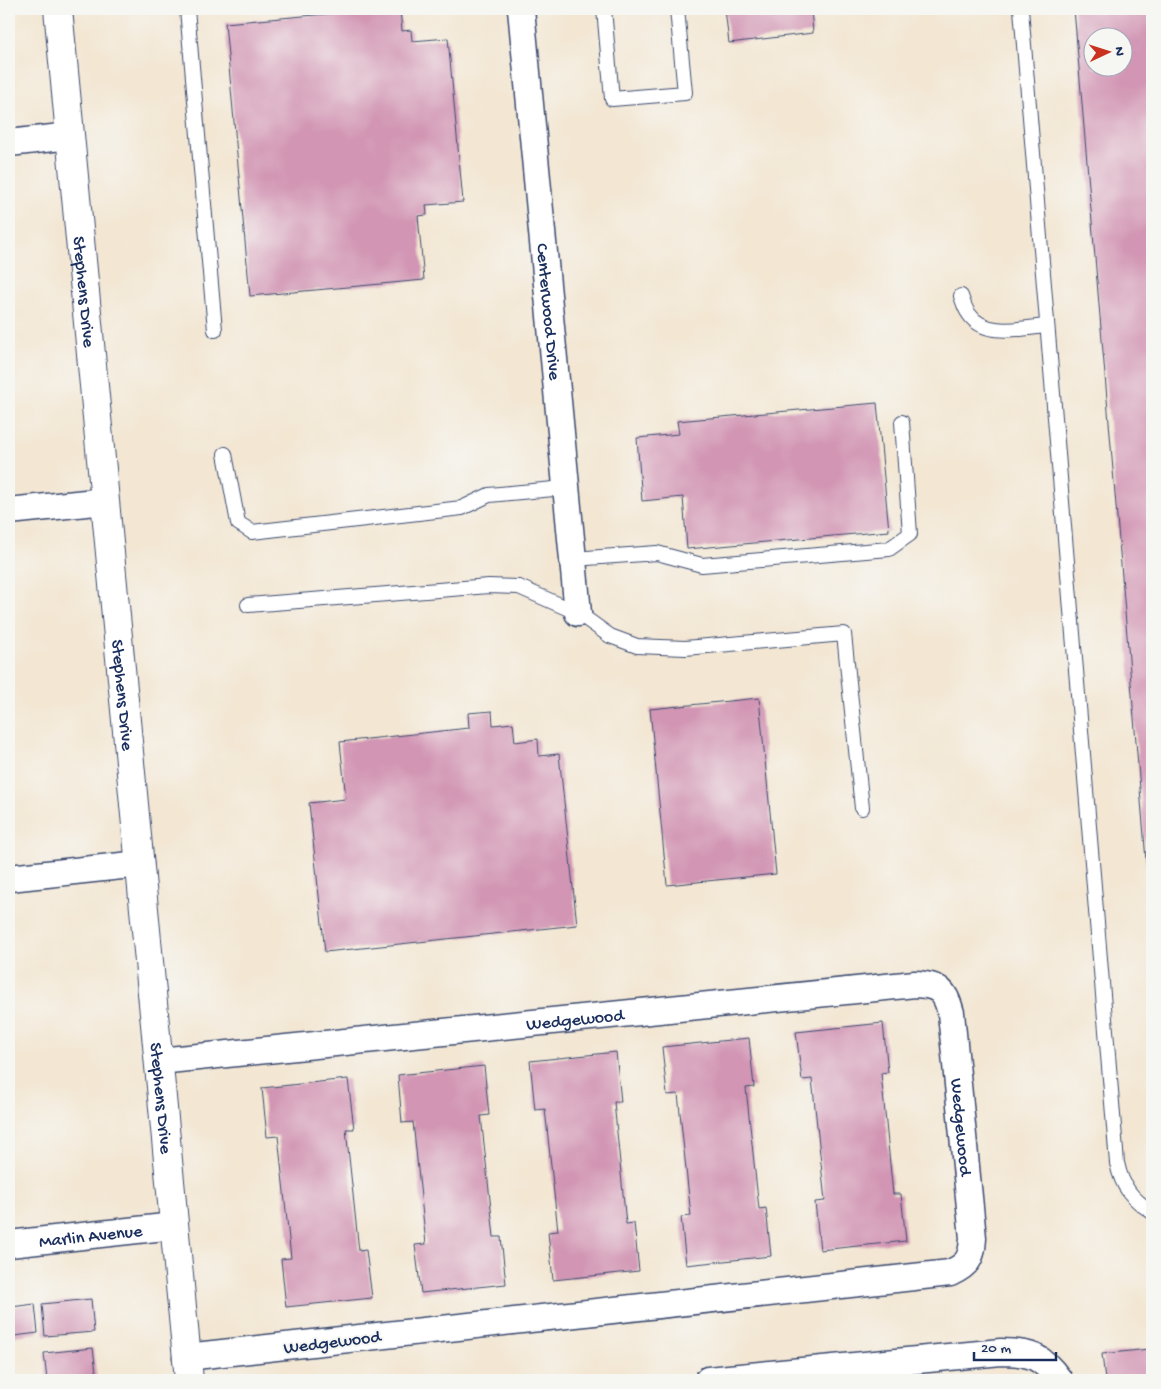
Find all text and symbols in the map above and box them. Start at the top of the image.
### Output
north arrow [1084,28,1134,78]
text: N [1110,46,1127,56]
street label: Stephens Drive [67,235,98,349]
street label: Centerwood Drive [530,243,564,382]
street label: Stephens Drive [105,639,137,752]
street label: Wedgewood [525,1006,626,1037]
street label: Stephens Drive [144,1042,175,1156]
street label: Wedgewood [944,1077,975,1178]
street label: Marlin Avenue [38,1221,144,1254]
street label: Wedgewood [282,1327,384,1360]
scale bar [974,1329,1056,1361]
text: 20 m [981,1340,1011,1358]

